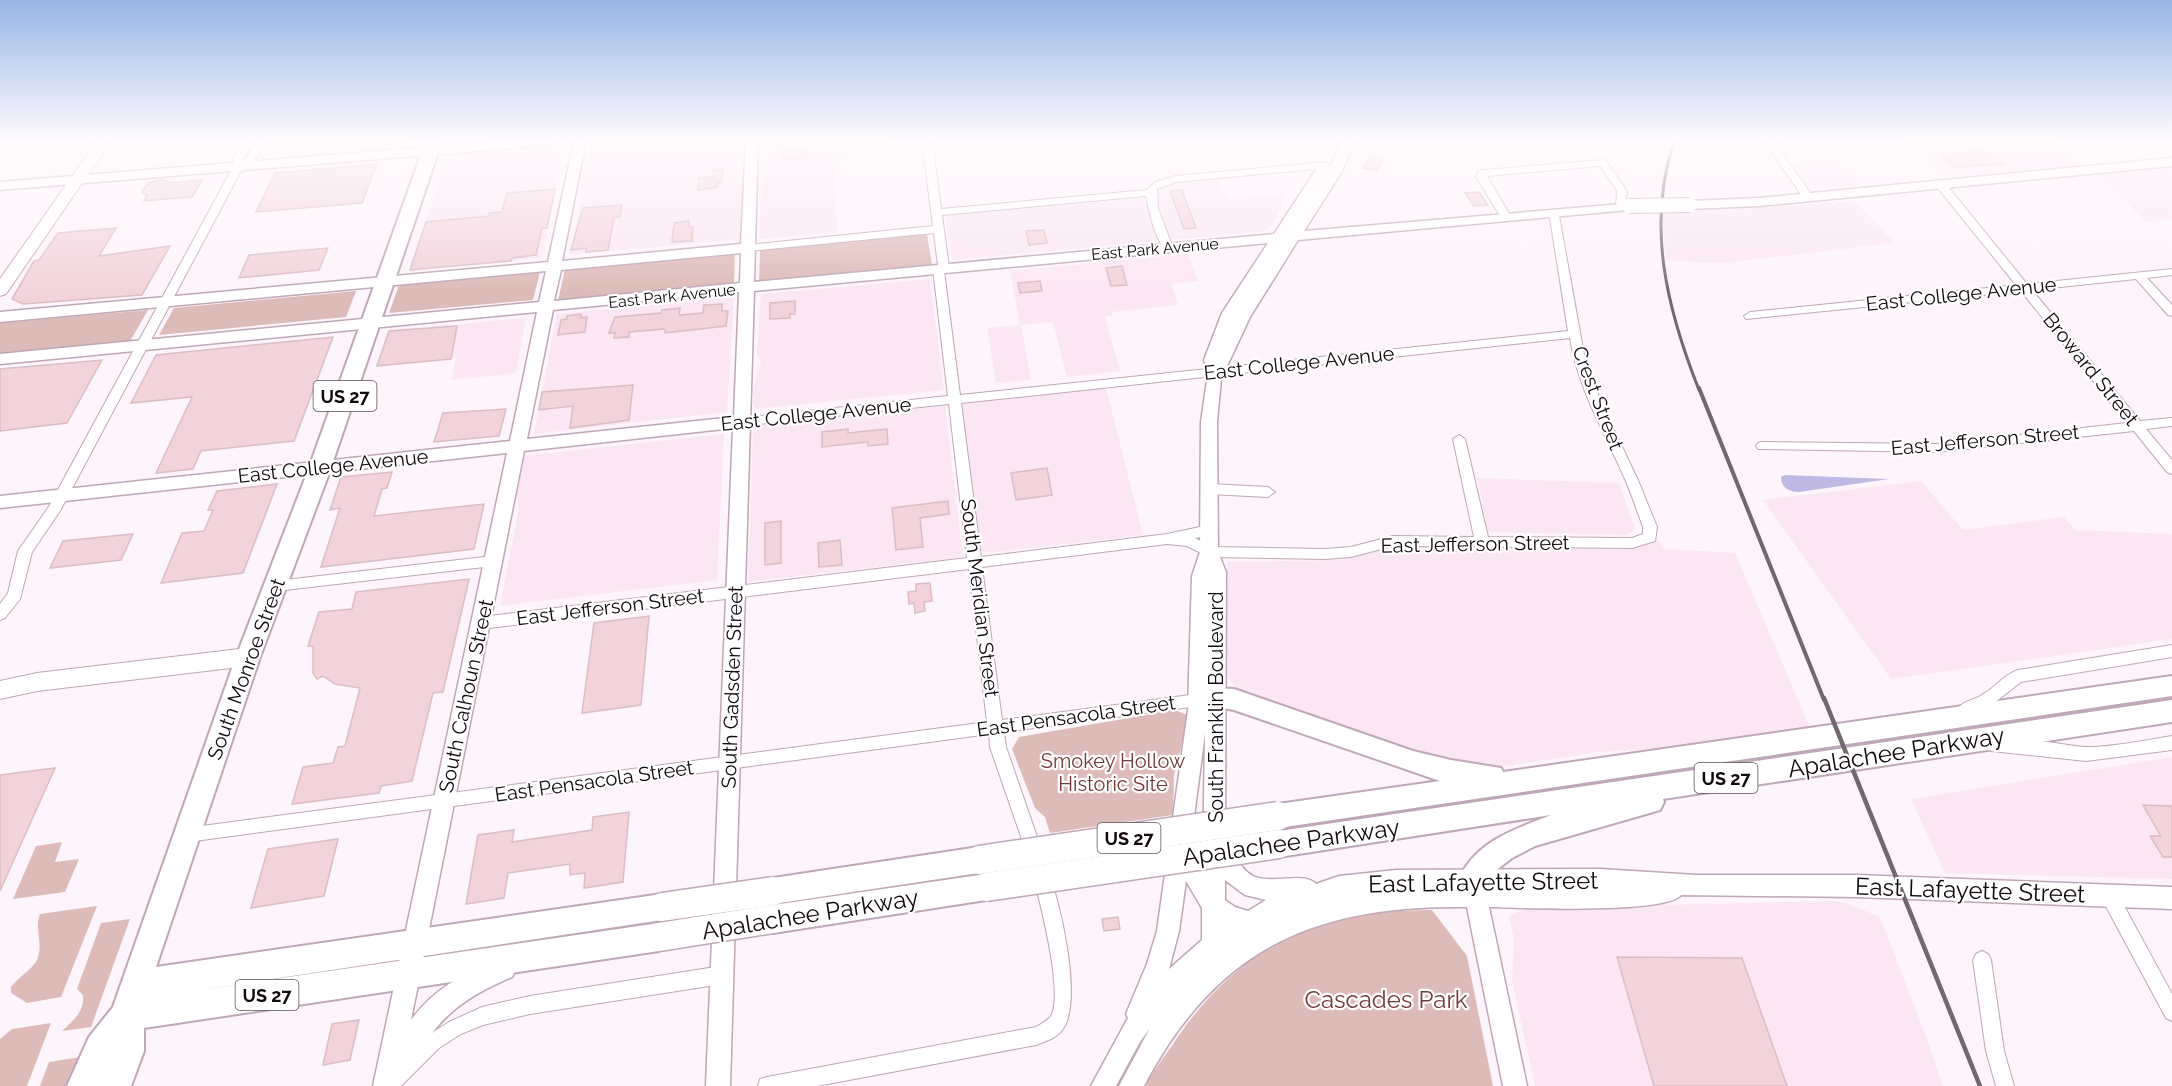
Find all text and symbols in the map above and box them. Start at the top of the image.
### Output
street label: East Park Avenue [1090,234,1220,264]
street label: East College Avenue [1865,272,2058,316]
street label: East Park Avenue [607,280,737,312]
street label: Broward Street [2038,308,2144,430]
street label: East College Avenue [1203,341,1396,385]
street label: Crest Street [1567,343,1629,453]
road number: US 27 [314,381,376,411]
street label: East College Avenue [720,392,913,436]
street label: East Jefferson Street [1890,420,2080,460]
street label: East College Avenue [237,444,430,488]
street label: South Meridian Street [956,497,1004,699]
street label: East Jefferson Street [1380,530,1570,558]
street label: South Monroe Street [202,575,290,763]
street label: East Jefferson Street [515,584,705,630]
street label: South Gadsden Street [716,585,748,789]
street label: South Franklin Boulevard [1204,591,1228,823]
street label: South Calhoun Street [434,597,498,795]
street label: East Pensacola Street [975,690,1177,742]
street label: Apalachee Parkway [1786,721,2006,783]
park label: Smokey Hollow Historic Site [1041,749,1185,796]
street label: East Pensacola Street [493,755,695,807]
road number: US 27 [1694,763,1758,793]
street label: Apalachee Parkway [1180,812,1402,872]
road number: US 27 [1098,823,1160,853]
street label: East Lafayette Street [1368,865,1598,899]
street label: East Lafayette Street [1855,871,2085,909]
street label: Apalachee Parkway [700,883,920,945]
road number: US 27 [236,980,298,1010]
park label: Cascades Park [1304,985,1468,1014]

